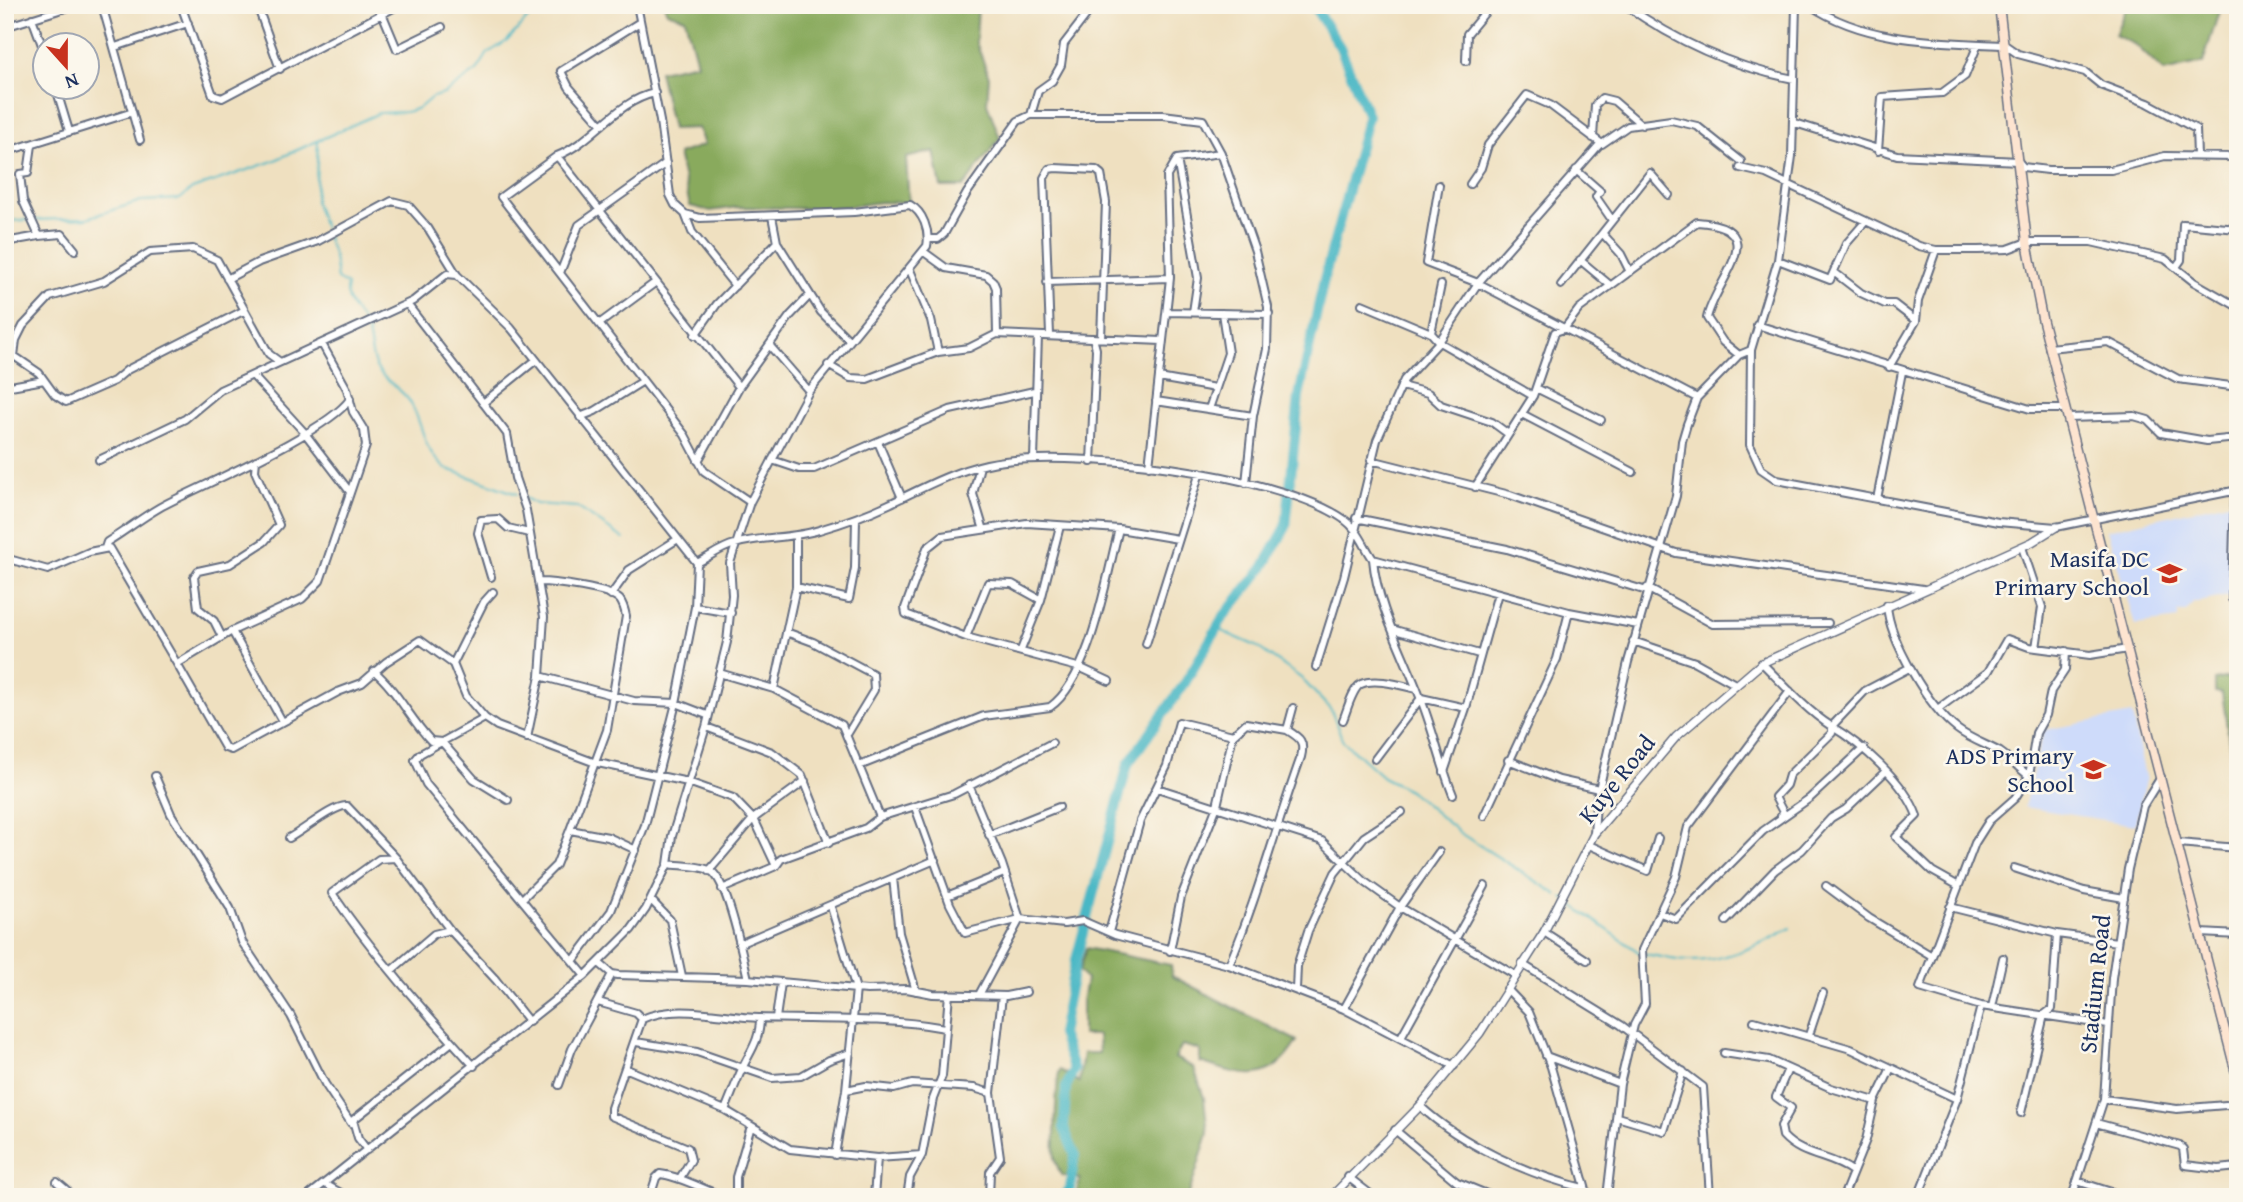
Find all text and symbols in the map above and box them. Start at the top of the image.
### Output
north arrow [32,32,102,102]
text: N [61,67,83,97]
place label: Masifa DC Primary School [1995,541,2149,604]
school or university icon: Masifa DC Primary School [2155,559,2183,587]
street label: Kuye Road [1570,727,1664,831]
place label: ADS Primary School [1946,738,2074,801]
school or university icon: ADS Primary School [2080,756,2108,784]
street label: Stadium Road [2070,913,2119,1055]

